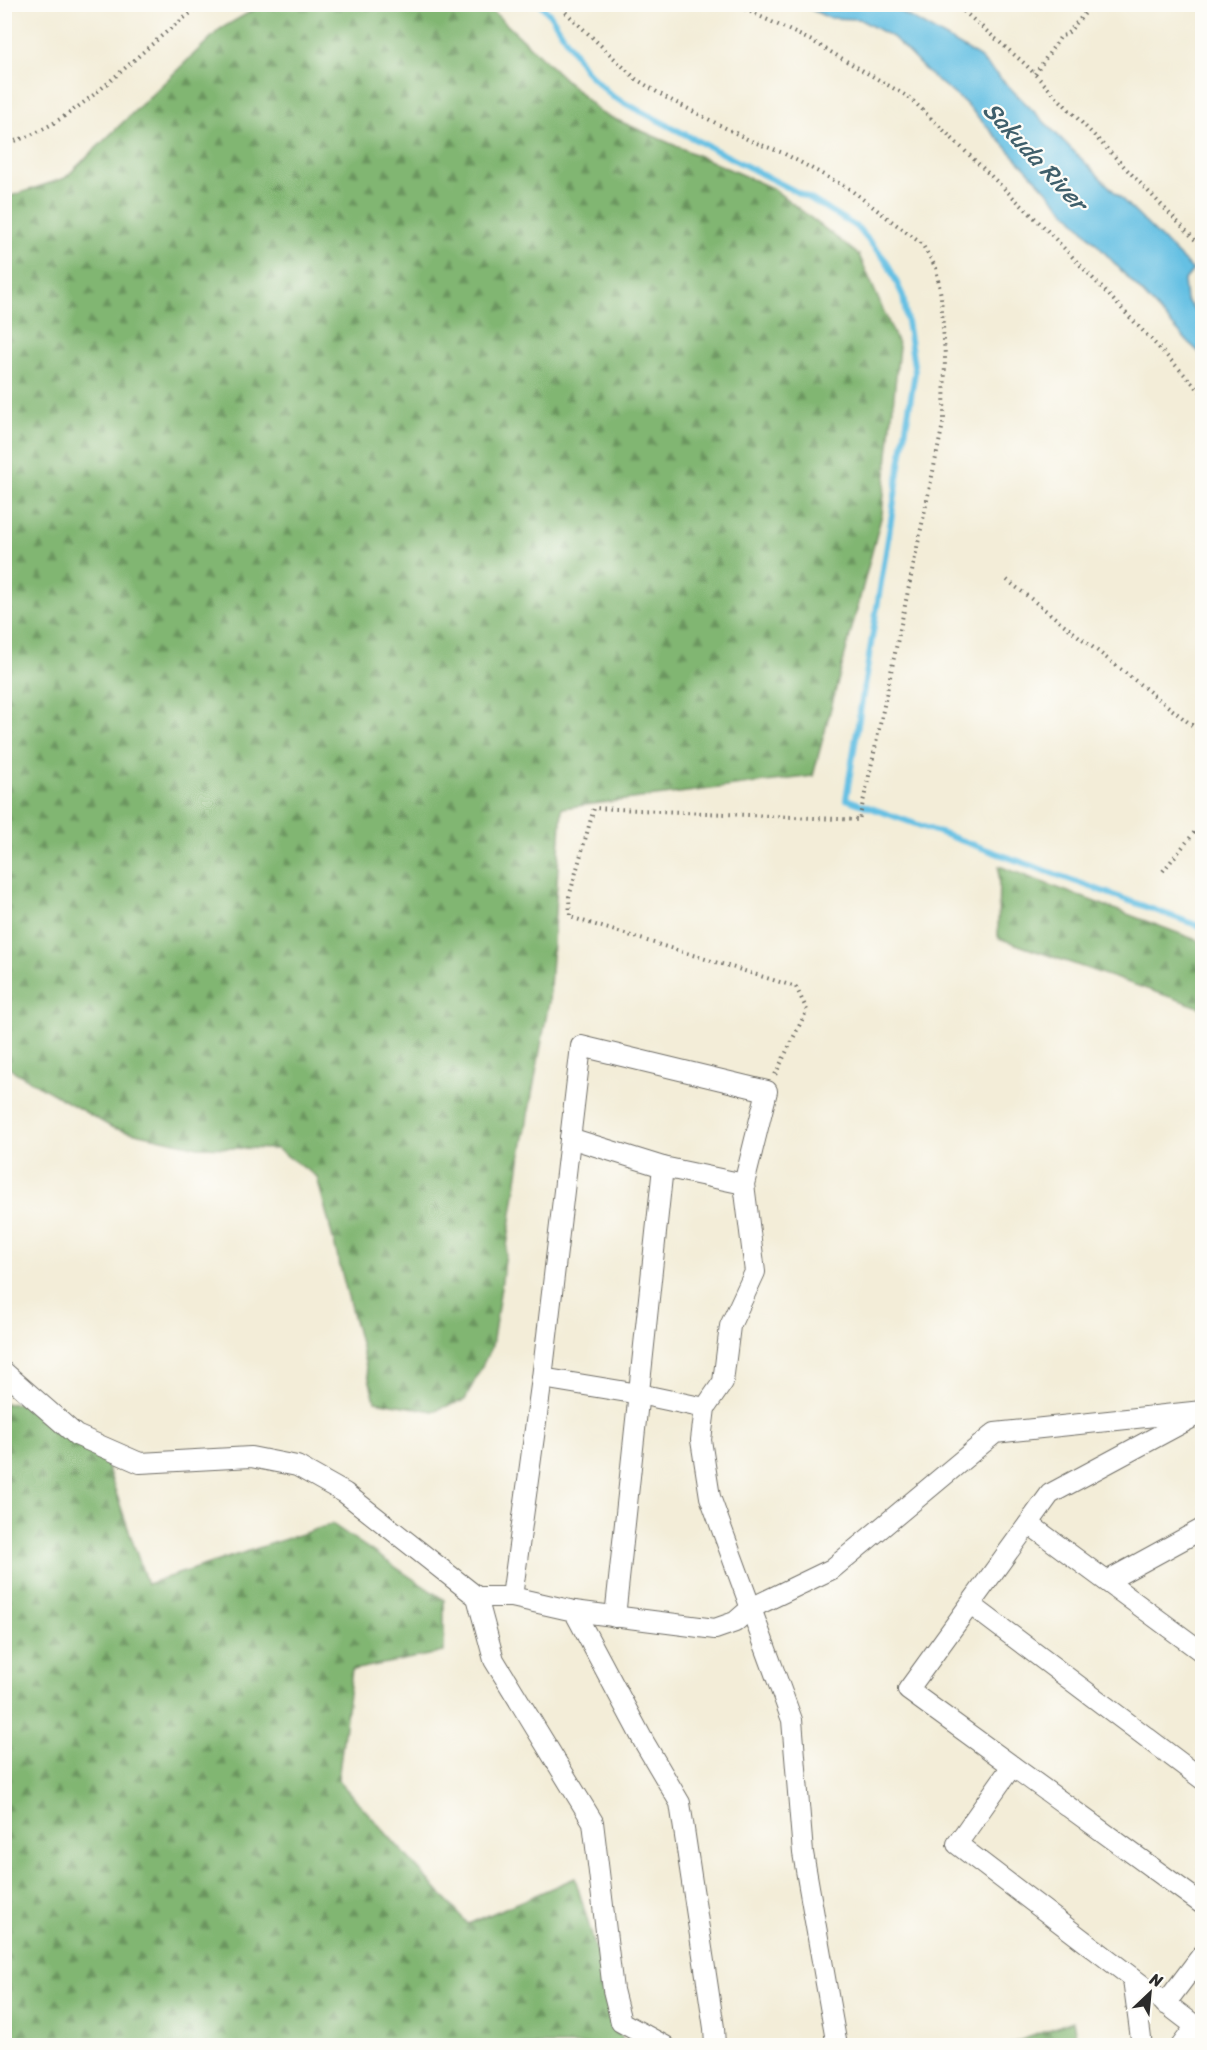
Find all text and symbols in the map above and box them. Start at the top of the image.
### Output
water label: Sakuda River [973,91,1100,224]
north arrow [1120,1963,1180,2023]
text: N [1144,1964,1169,1996]

